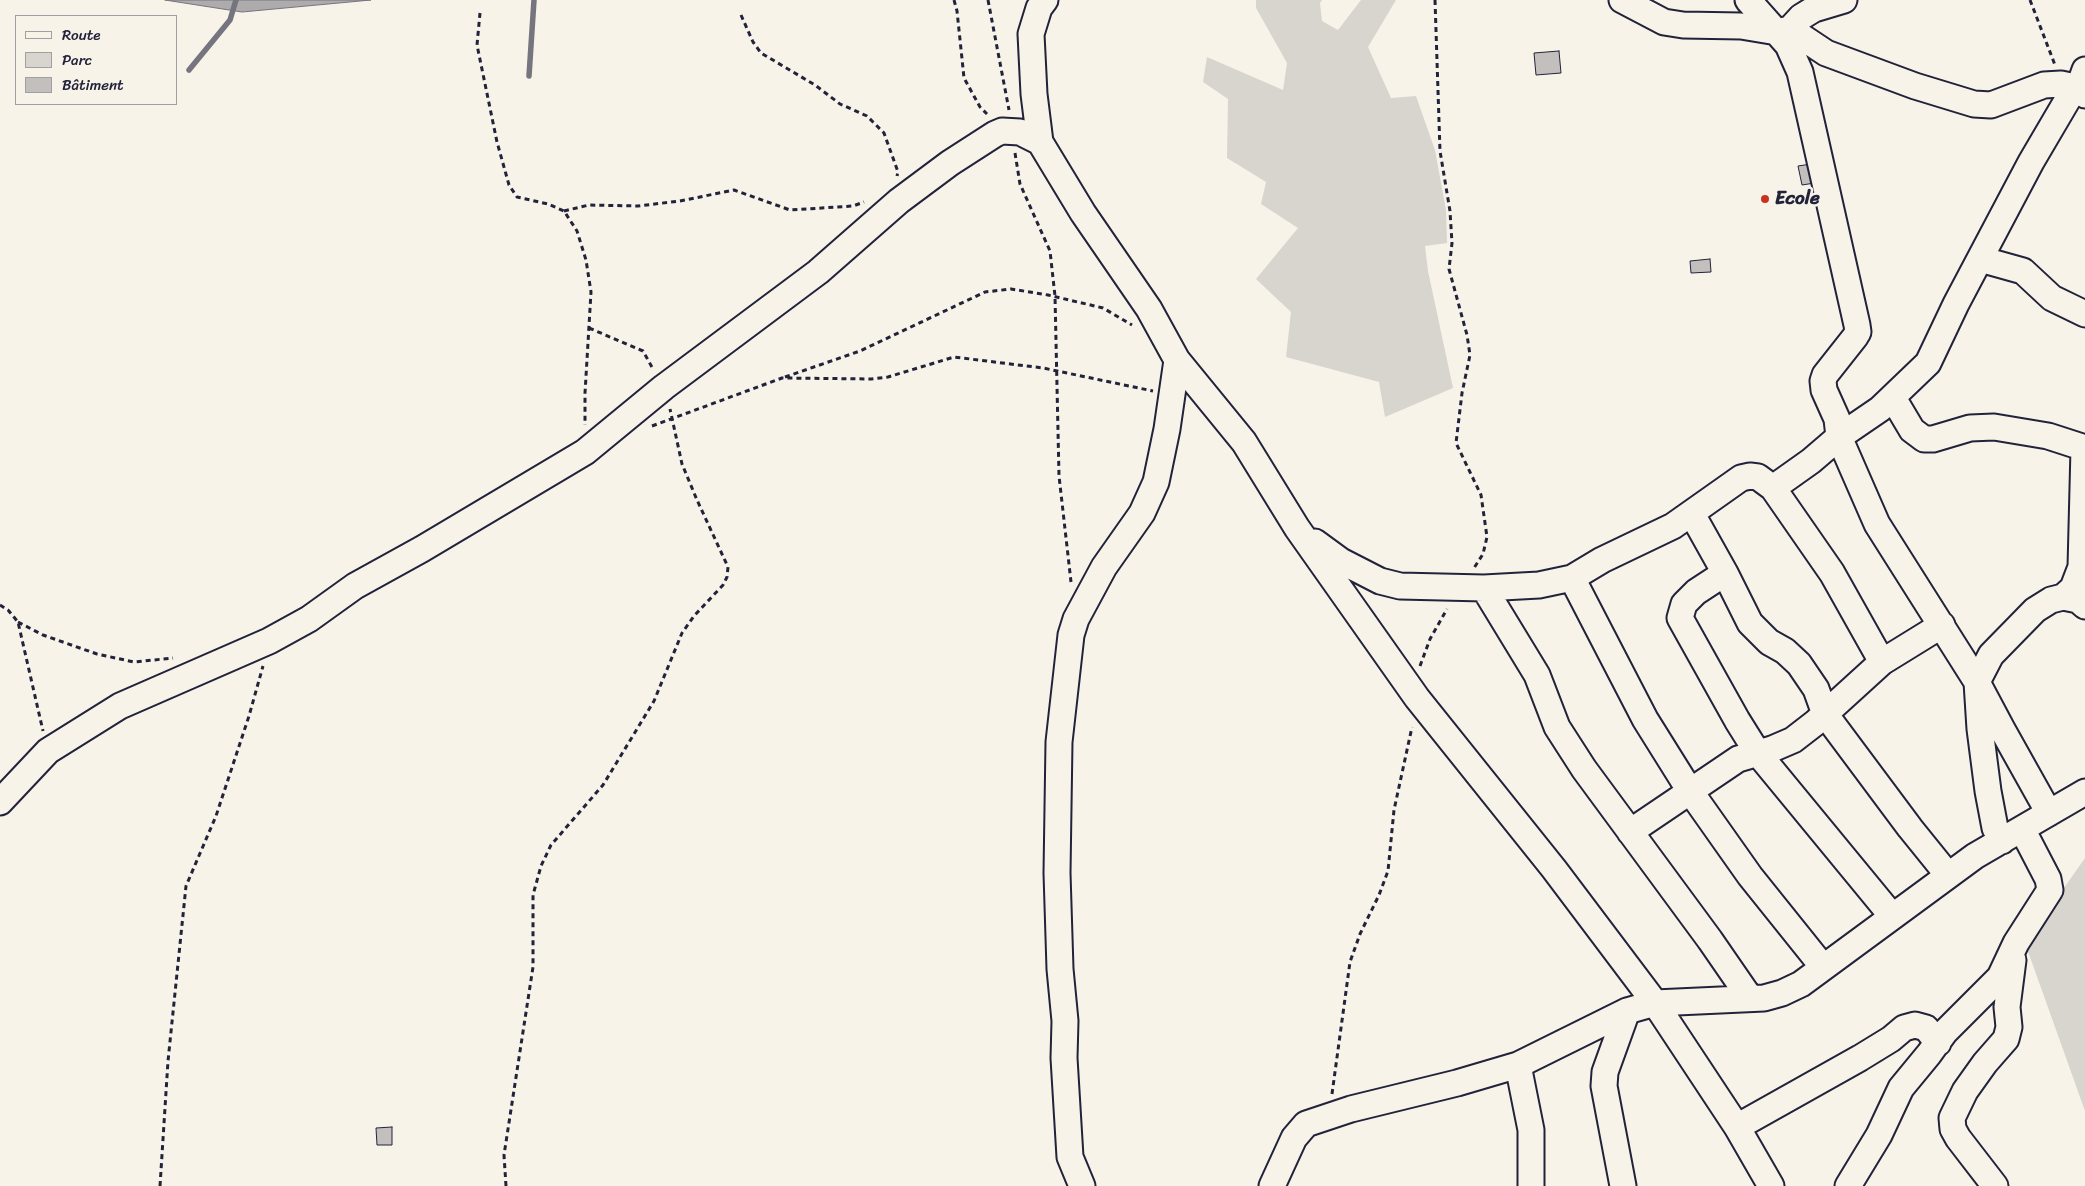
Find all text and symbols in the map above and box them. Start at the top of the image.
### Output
legend [15,15,178,105]
text: Route [62,22,101,48]
text: Parc [62,47,92,73]
text: Bâtiment [62,72,124,98]
place label: Ecole [1775,188,1820,210]
marker: Ecole [1759,193,1771,205]

